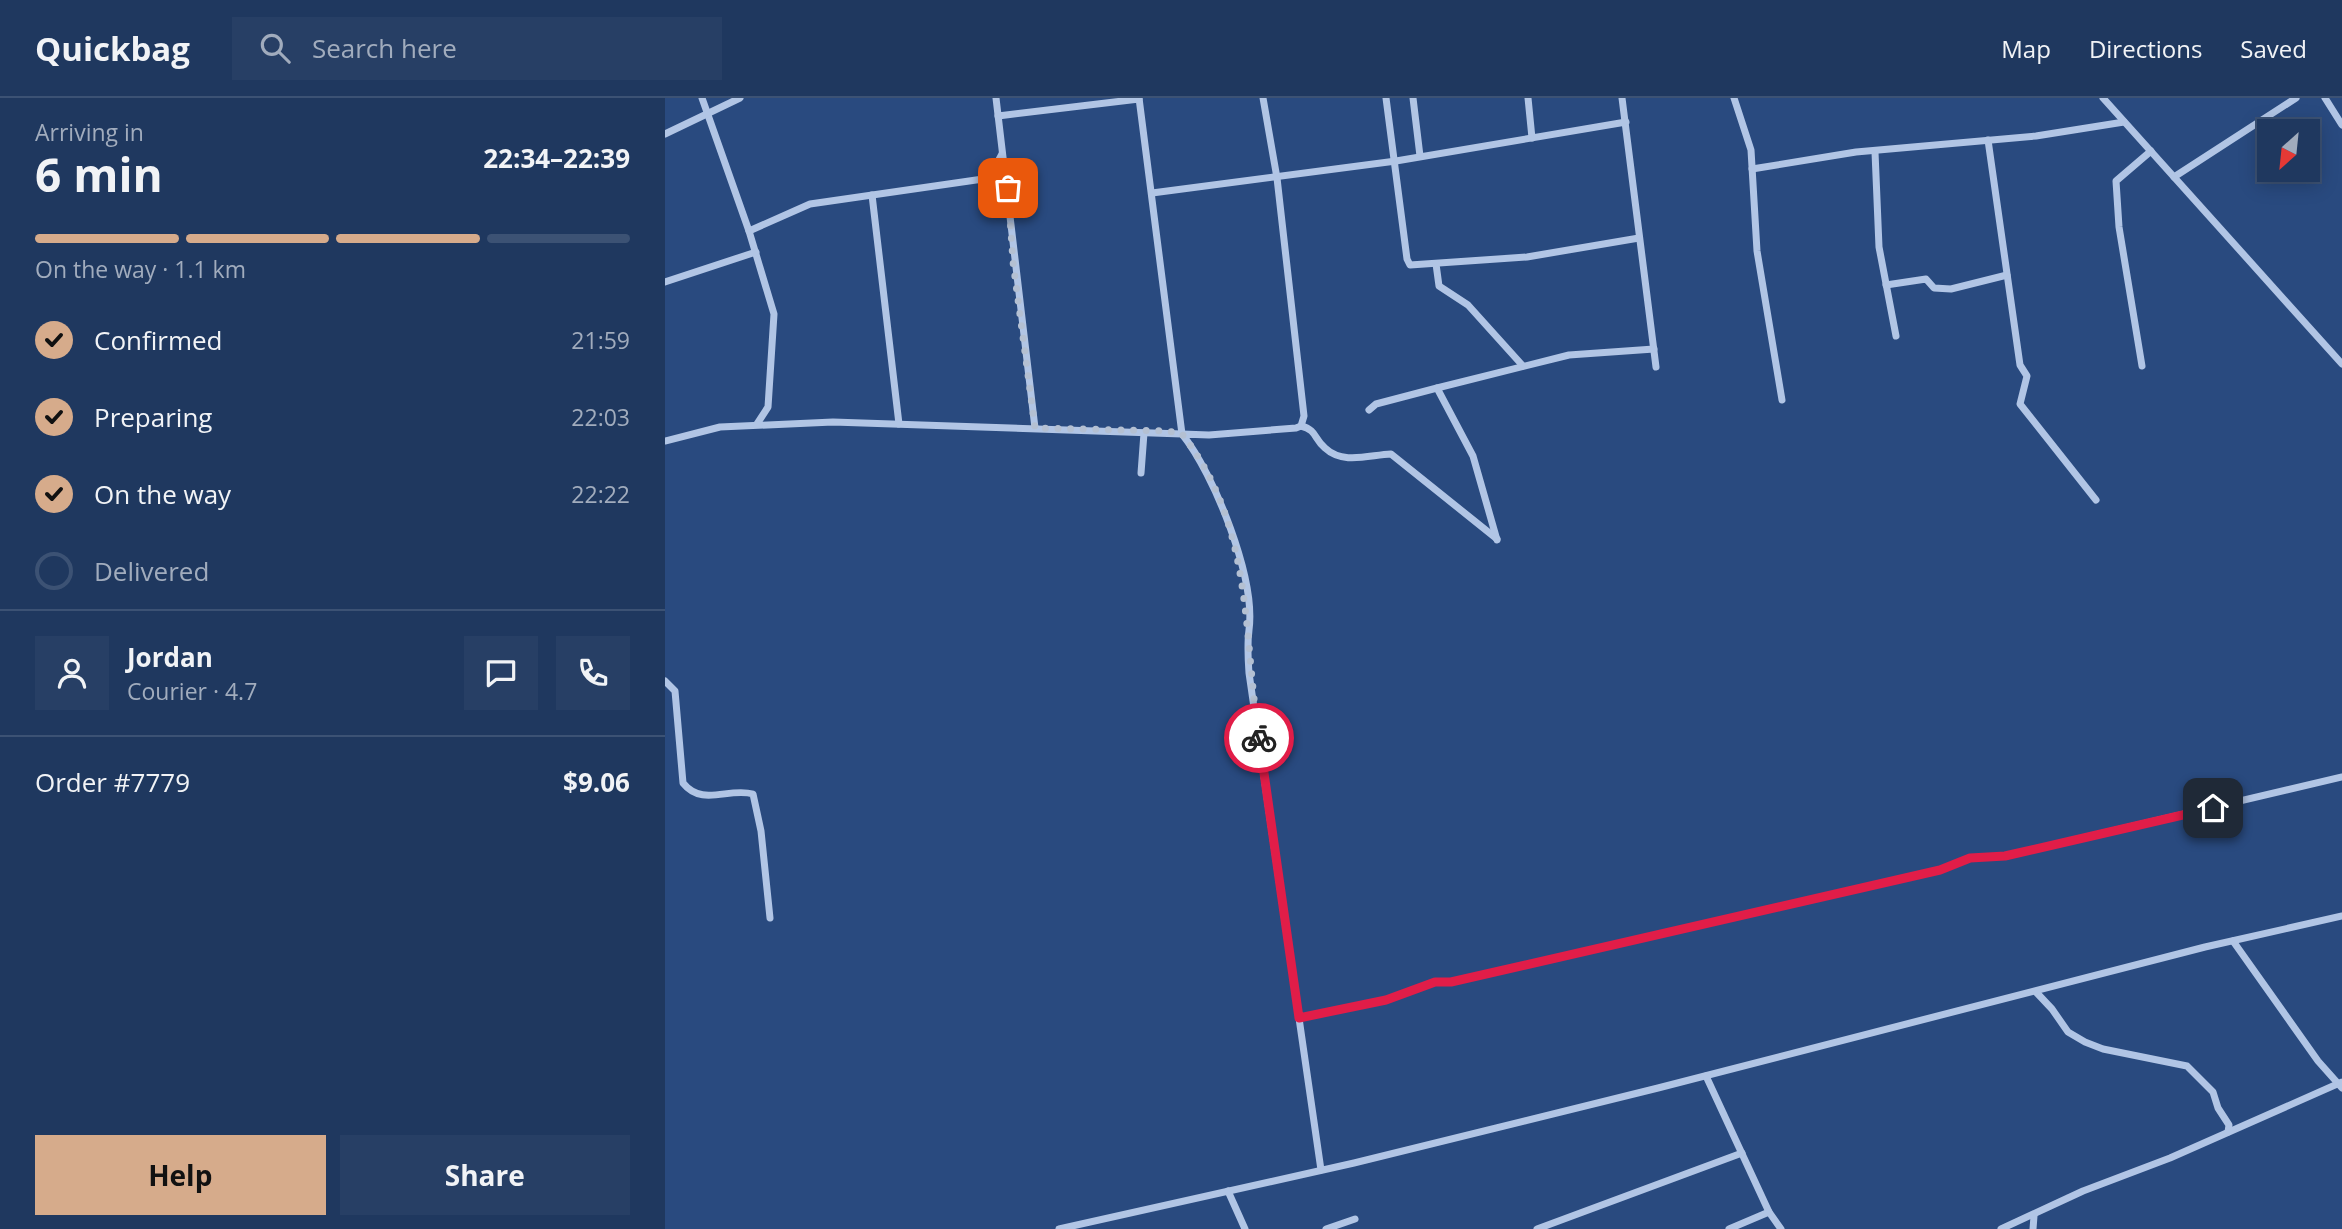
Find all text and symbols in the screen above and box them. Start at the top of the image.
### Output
search box [232,17,722,80]
text: Quickbag [35,26,190,71]
icon: search [256,29,294,67]
text: Search here [312,30,457,66]
text: Map [2001,32,2051,65]
text: Directions [2089,32,2202,65]
text: Saved [2240,32,2307,65]
text: Arriving in [35,116,144,148]
north arrow [2257,119,2321,182]
map controls [2257,119,2320,182]
text: 22:34–22:39 [483,140,630,176]
text: 6 min [35,143,163,205]
pin [978,158,1038,218]
icon: bag [989,169,1027,207]
text: On the way · 1.1 km [35,253,246,285]
icon: check [35,321,73,359]
text: Confirmed [94,322,222,358]
text: 21:59 [571,324,630,356]
icon: check [35,398,73,436]
text: Preparing [94,399,212,435]
text: 22:03 [571,401,630,433]
icon: check [35,475,73,513]
text: On the way [94,476,231,512]
text: 22:22 [571,478,630,510]
text: Delivered [94,553,209,589]
button: person [35,636,109,710]
button: chat [464,636,538,710]
button: phone [556,636,630,710]
text: Jordan [127,639,213,675]
text: Courier · 4.7 [127,675,257,707]
courier [1224,703,1294,773]
icon: bike [1240,719,1278,757]
text: Order #7779 [35,764,190,800]
text: $9.06 [563,764,630,800]
pin [2183,778,2243,838]
icon: home [2194,789,2232,827]
button: Help [35,1135,326,1215]
button: Share [340,1135,630,1215]

